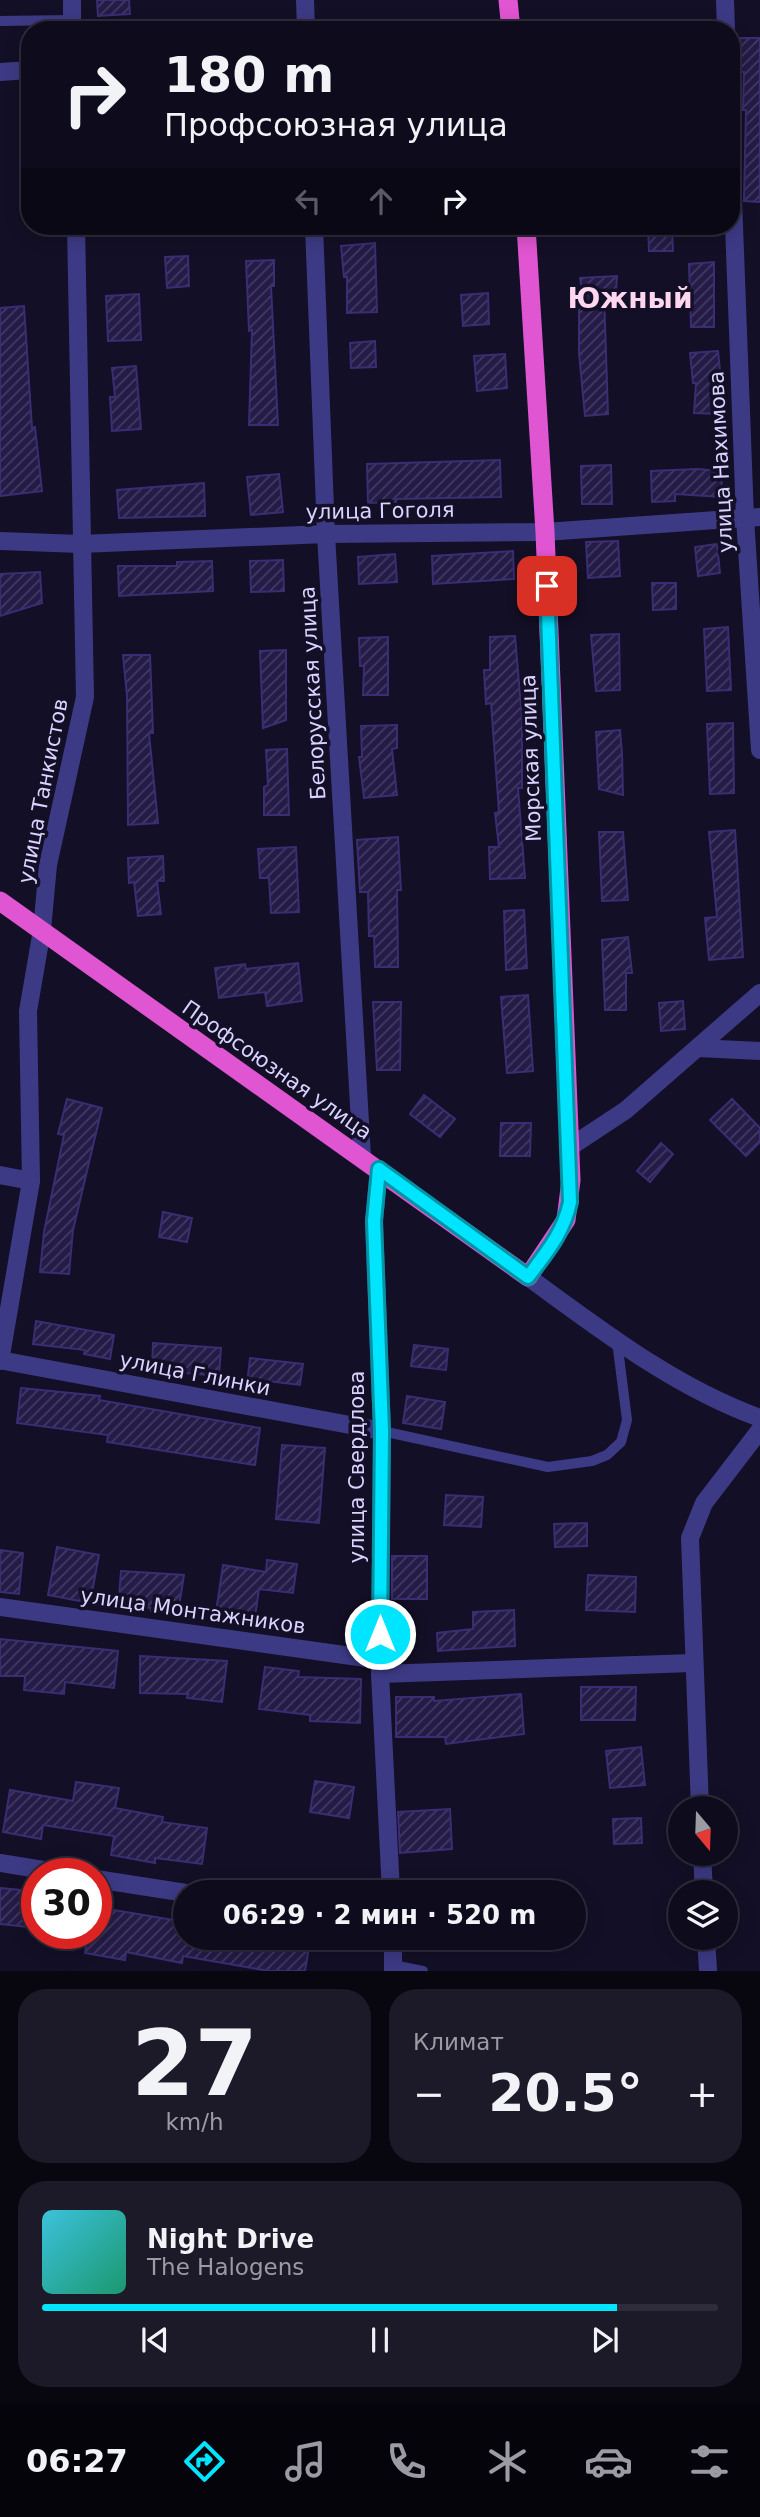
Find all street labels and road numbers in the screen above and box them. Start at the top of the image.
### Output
street label: улица Нахимова [704,370,738,554]
street label: улица Гоголя [305,498,455,524]
street label: Белорусская улица [295,586,331,800]
street label: Морская улица [516,674,546,842]
street label: улица Танкистов [13,696,73,886]
street label: Профсоюзная улица [178,995,376,1145]
street label: улица Глинки [117,1348,273,1400]
street label: улица Свердлова [345,1371,369,1563]
street label: улица Монтажников [79,1583,307,1639]

